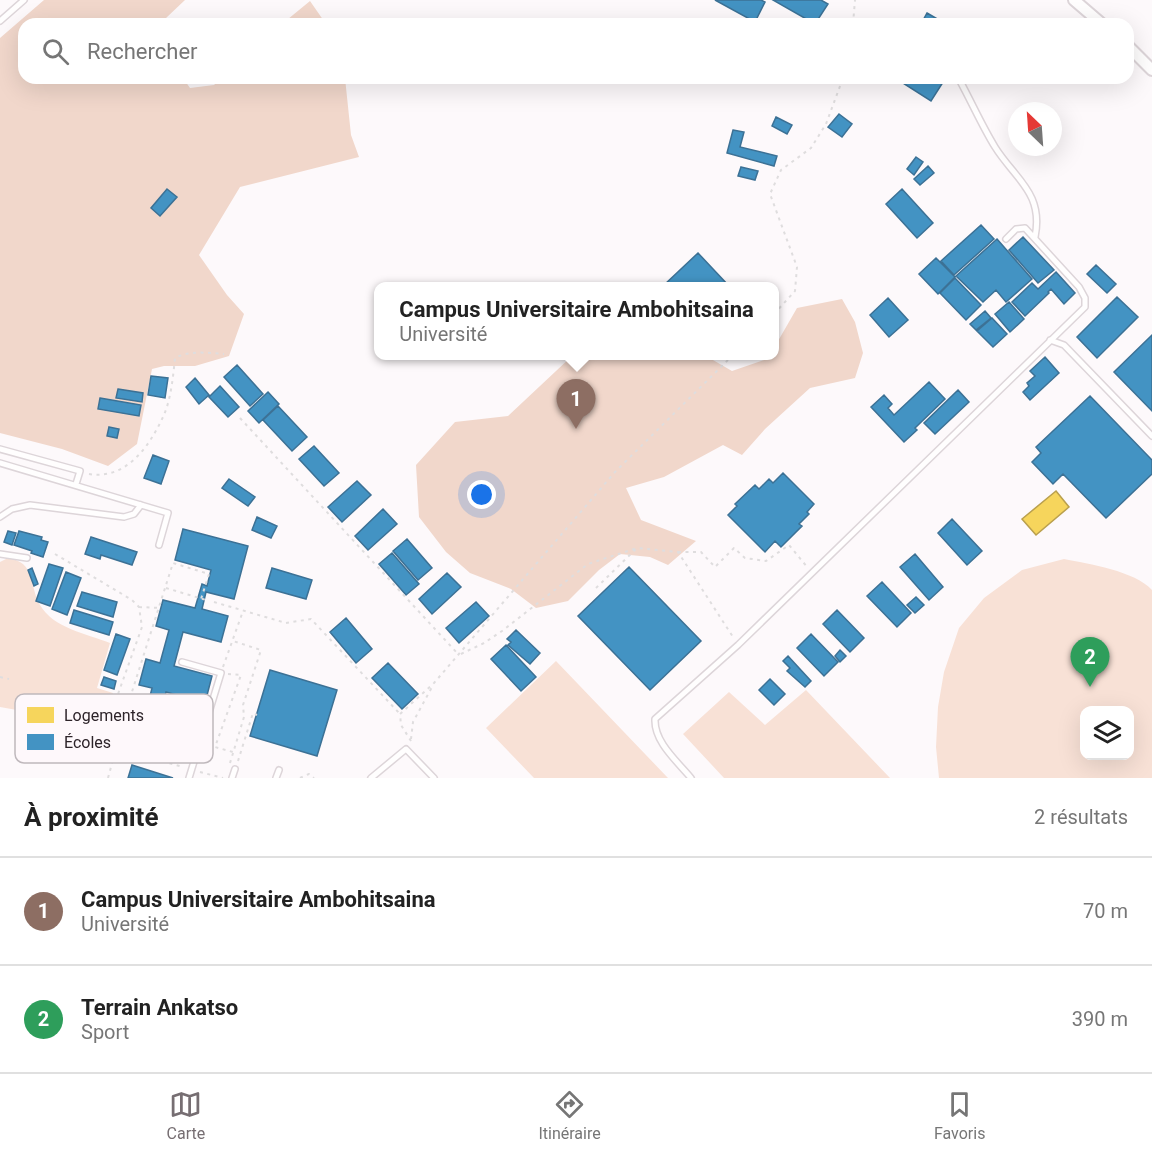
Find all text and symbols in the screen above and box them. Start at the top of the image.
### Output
search box [18,18,1134,84]
icon: search [39,35,72,68]
text: Rechercher [87,39,198,64]
north arrow [1008,102,1062,156]
popup [374,282,779,360]
text: Campus Universitaire Ambohitsaina [399,297,754,322]
text: Université [399,322,487,346]
pin: 1 [556,380,596,429]
your location [467,480,496,509]
pin: 2 [1070,638,1110,687]
legend [15,694,213,763]
text: Logements [64,706,144,725]
map controls [1080,706,1134,760]
button: layers [1080,706,1134,760]
text: Écoles [64,733,111,752]
text: À proximité [24,802,158,832]
text: 2 résultats [1034,805,1128,829]
text: Campus Universitaire Ambohitsaina [81,887,436,912]
text: 1 [38,899,49,923]
text: 70 m [1083,899,1128,923]
text: Université [81,912,169,936]
text: Terrain Ankatso [81,995,238,1020]
text: 2 [38,1007,49,1031]
text: 390 m [1072,1007,1128,1031]
text: Sport [81,1020,129,1044]
tab: Carte [167,1088,205,1143]
tab: Itinéraire [538,1088,601,1143]
tab: Favoris [934,1088,985,1143]

